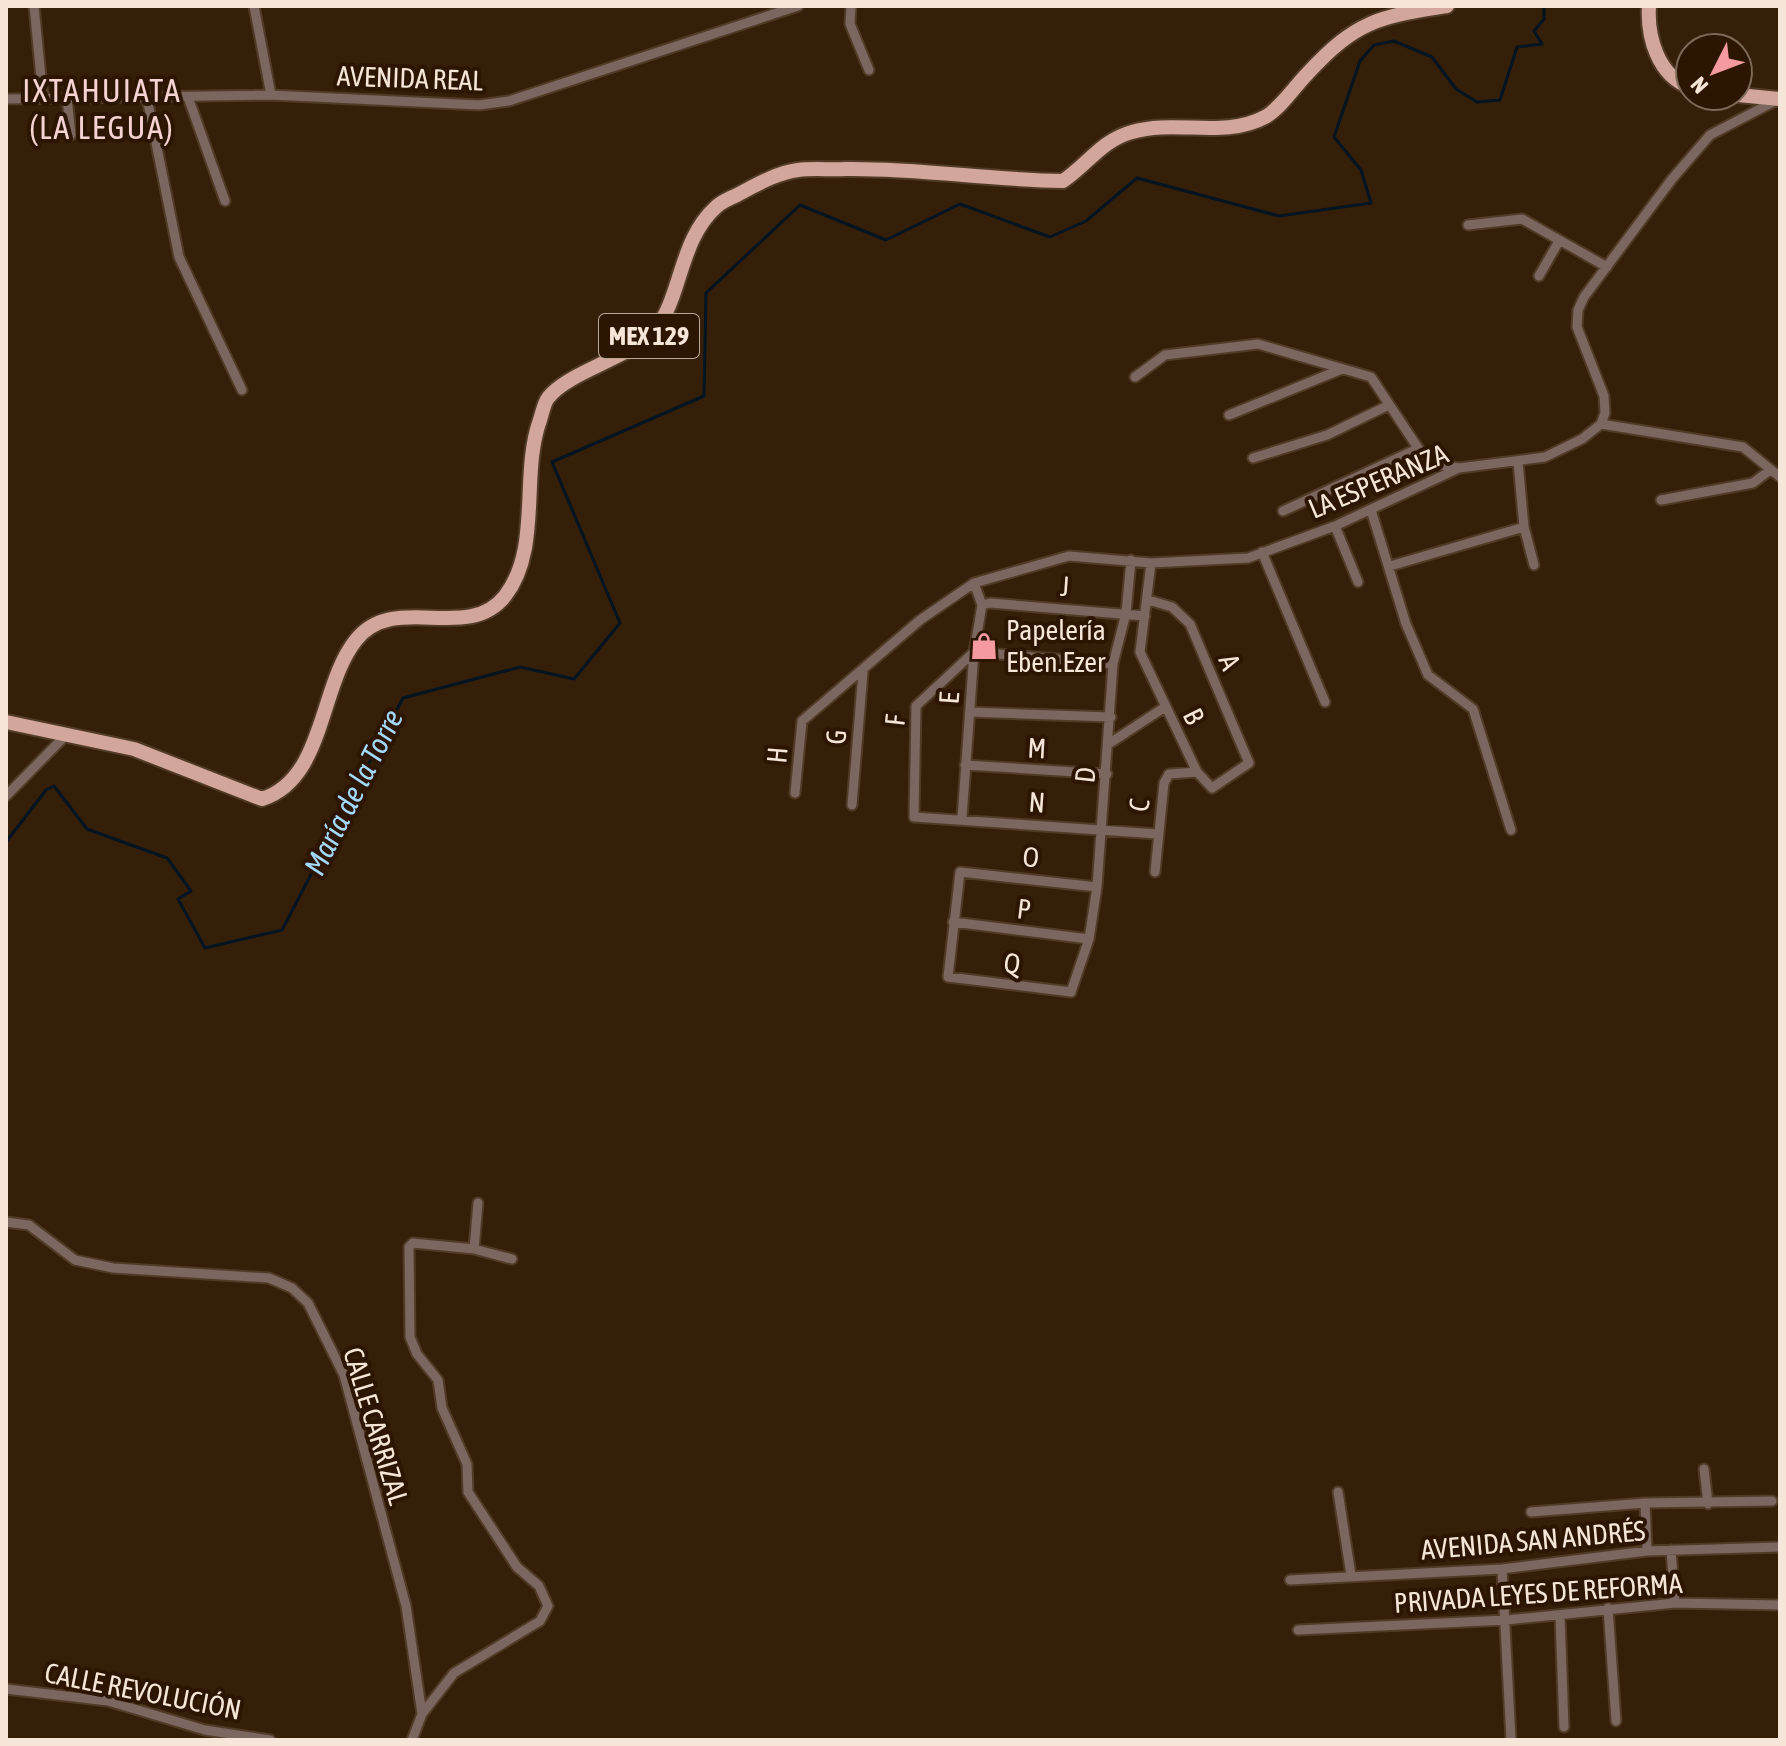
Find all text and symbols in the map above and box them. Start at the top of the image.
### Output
north arrow [1674,32,1754,112]
street label: AVENIDA REAL [336,59,484,97]
district label: IXTAHUIATA (LA LEGUA) [22,72,182,146]
text: N [1685,72,1713,99]
road number: MEX 129 [599,314,699,358]
street label: LA ESPERANZA [1303,437,1453,525]
street label: J [1059,570,1071,602]
place label: Papelería Eben.Ezer [1006,614,1106,678]
shop icon: Papelería Eben.Ezer [969,631,999,661]
street label: A [1213,649,1248,675]
street label: E [933,691,965,705]
street label: B [1177,703,1211,729]
water label: María de la Torre [297,704,409,880]
street label: F [878,713,912,727]
street label: G [819,728,853,746]
street label: M [1027,732,1047,764]
street label: H [760,745,794,765]
street label: D [1068,766,1102,784]
street label: N [1028,785,1046,819]
street label: C [1122,796,1156,813]
street label: O [1021,840,1041,874]
street label: P [1015,892,1033,926]
street label: Q [1002,946,1023,980]
street label: CALLE CARRIZAL [337,1344,415,1508]
street label: AVENIDA SAN ANDRÉS [1419,1514,1647,1566]
street label: PRIVADA LEYES DE REFORMA [1393,1567,1684,1619]
street label: CALLE REVOLUCIÓN [42,1656,244,1726]

